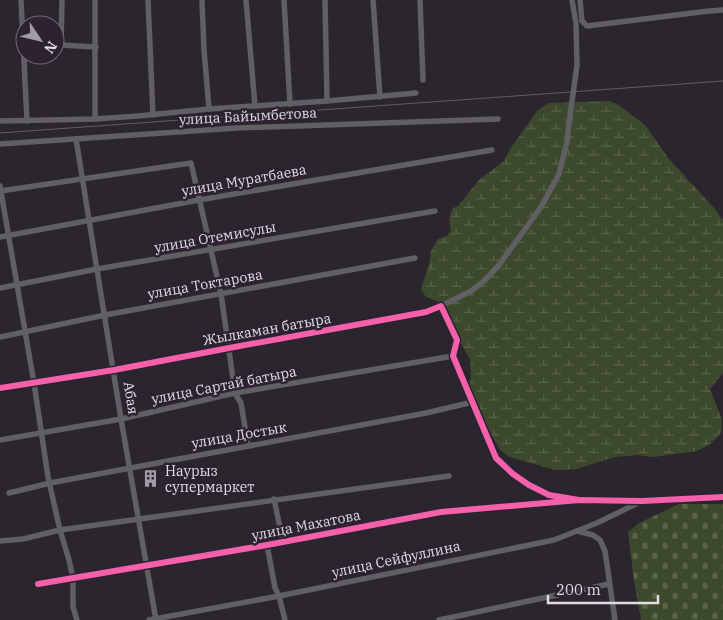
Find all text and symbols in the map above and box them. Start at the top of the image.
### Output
north arrow [15,15,65,65]
text: N [40,38,61,57]
street label: улица Байымбетова [179,103,318,129]
street label: улица Муратбаева [180,160,308,200]
street label: улица Отемисулы [153,217,277,257]
street label: улица Токтарова [146,265,264,303]
street label: Жылкаман батыра [201,309,333,349]
street label: улица Сартай батыра [150,362,298,408]
street label: Абая [120,380,142,416]
street label: улица Достык [190,418,288,452]
place label: Наурыз супермаркет [165,462,255,496]
building icon: Наурыз супермаркет [141,469,161,489]
street label: улица Махатова [250,506,362,544]
street label: улица Сейфуллина [330,536,462,581]
scale bar [548,572,658,604]
text: 200 m [556,580,601,599]

